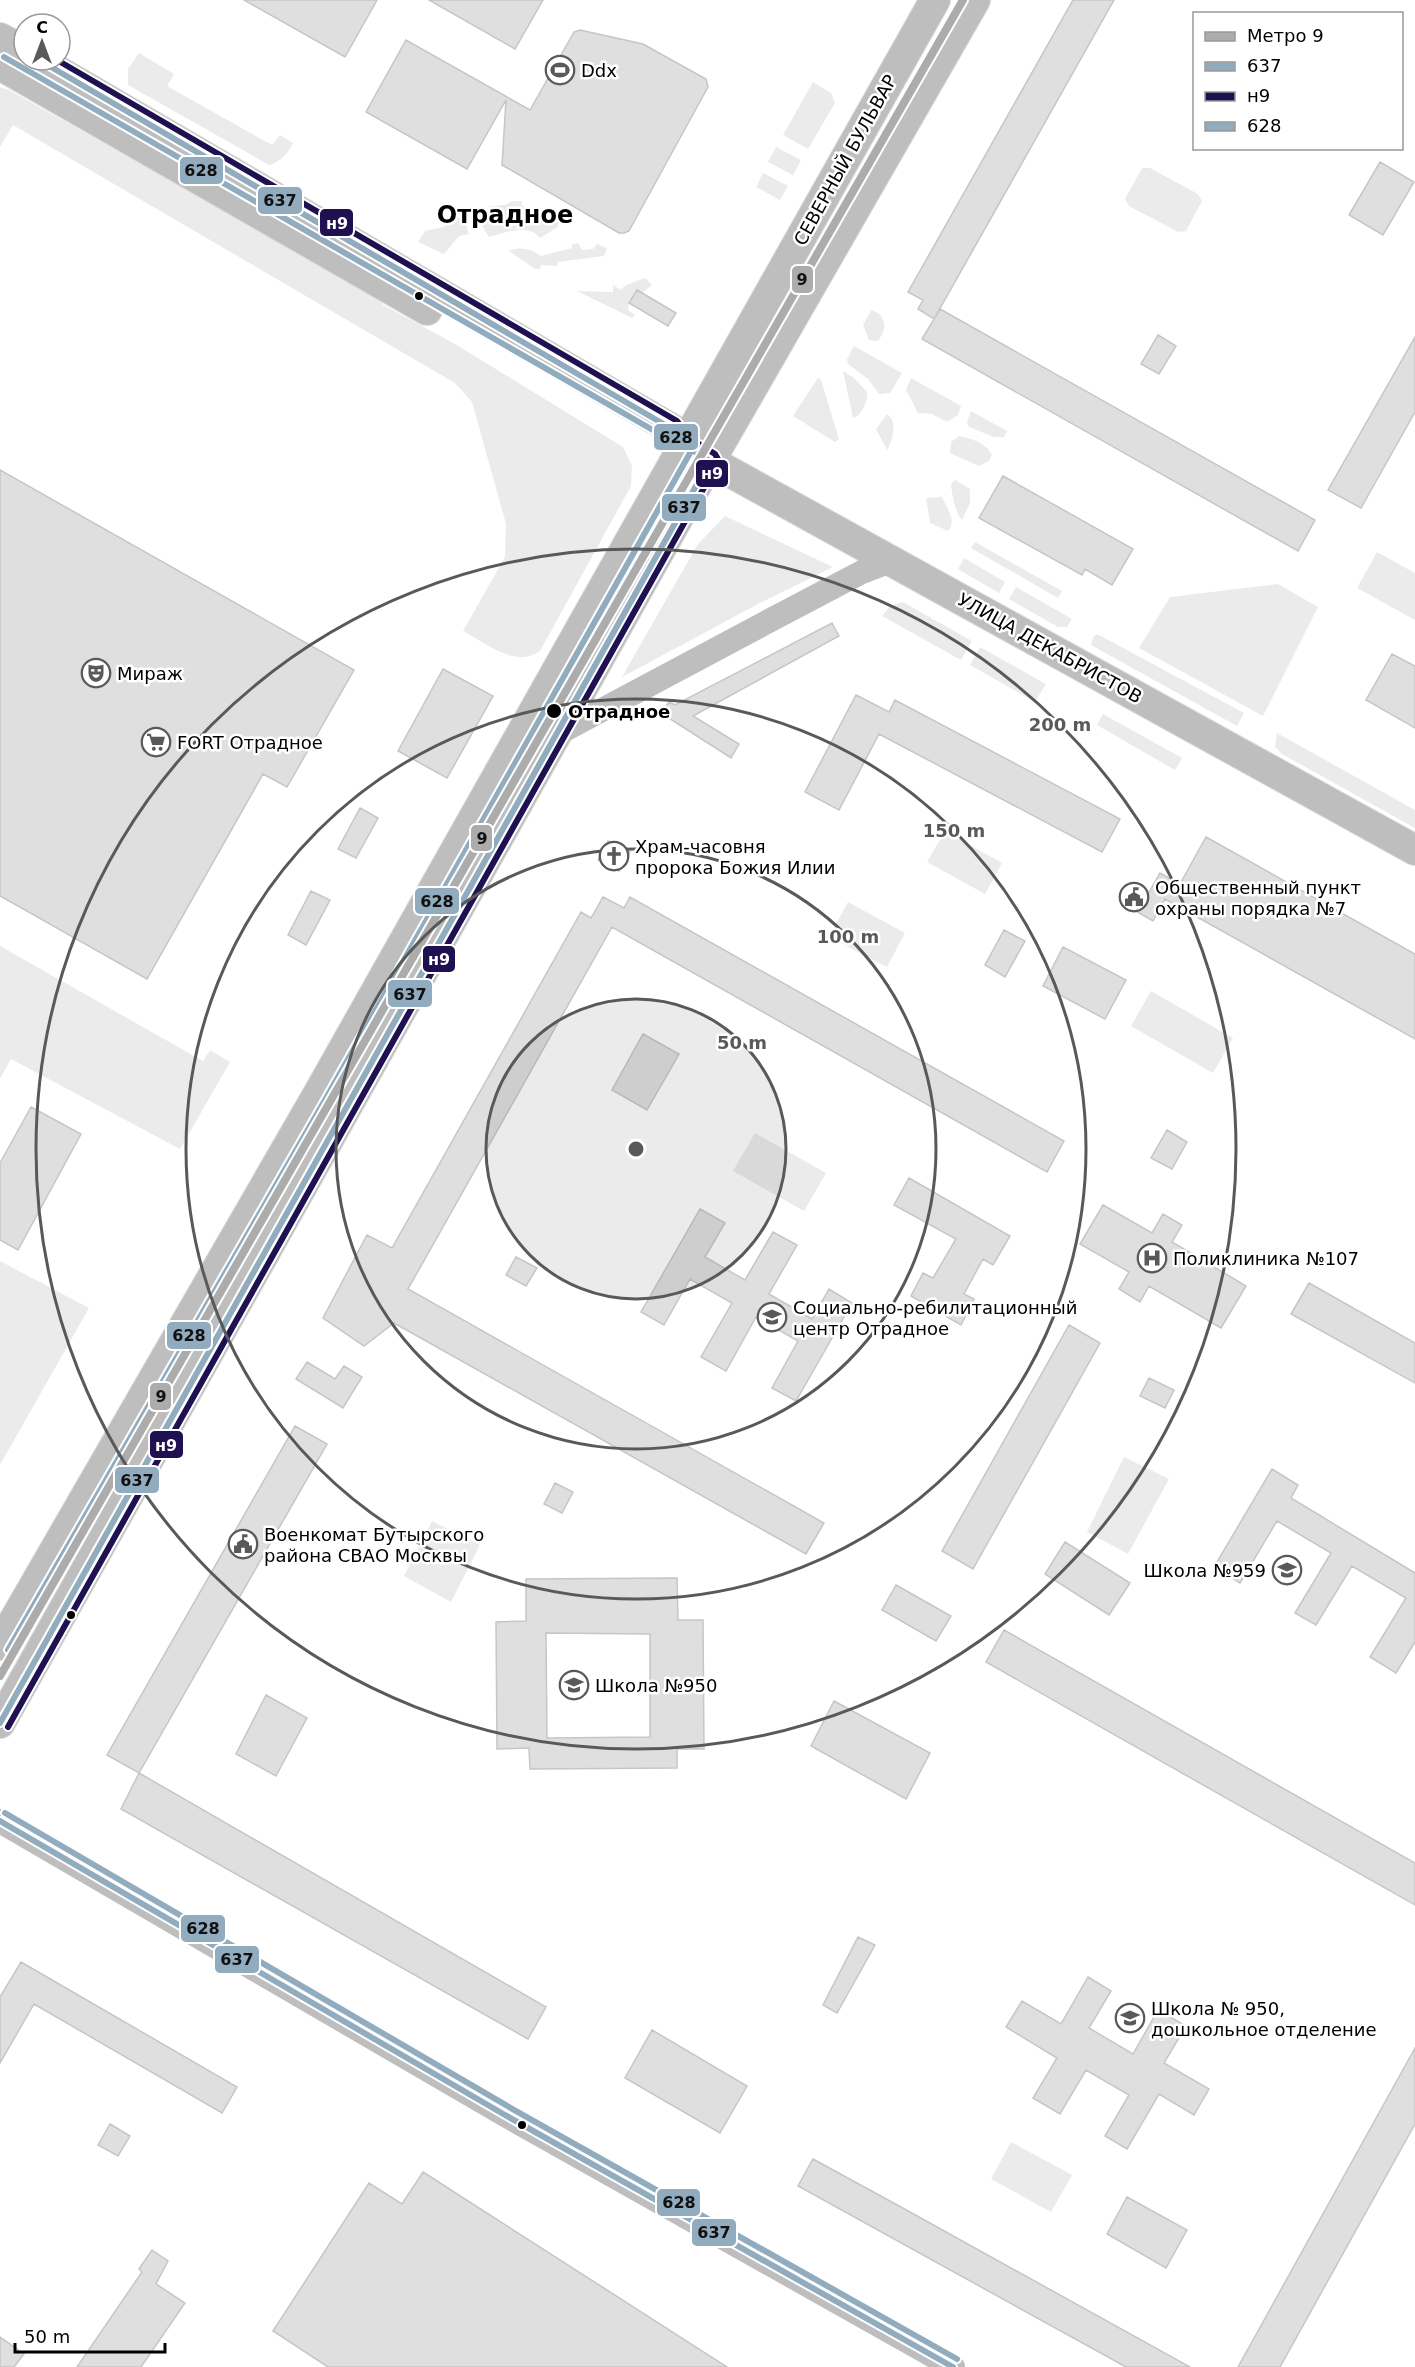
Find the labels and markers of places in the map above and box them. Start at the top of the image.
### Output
sports icon: Ddx [544,54,576,86]
place label: Ddx [581,60,617,81]
unlabelled marker [413,290,425,302]
theatre icon: Мираж [80,657,112,689]
place label: Мираж [117,663,183,684]
place label: Отрадное [568,701,670,722]
marker: Отрадное [545,702,563,720]
supermarket icon: FORT Отрадное [140,726,172,758]
place label: FORT Отрадное [177,732,323,753]
place label: Храм-часовня пророка Божия Илии [635,836,835,878]
church icon: Храм-часовня пророка Божия Илии [598,840,630,872]
place label: Общественный пункт охраны порядка №7 [1155,877,1361,919]
public building icon: Общественный пункт охраны порядка №7 [1118,881,1150,913]
centre of rings [626,1139,646,1159]
hospital icon: Поликлиника №107 [1136,1242,1168,1274]
place label: Поликлиника №107 [1173,1248,1359,1269]
place label: Социально-ребилитационный центр Отрадное [793,1297,1077,1339]
school or university icon: Социально-ребилитационный центр Отрадное [756,1301,788,1333]
place label: Военкомат Бутырского района СВАО Москвы [264,1524,484,1566]
public building icon: Военкомат Бутырского района СВАО Москвы [227,1528,259,1560]
school or university icon: Школа №959 [1271,1554,1303,1586]
place label: Школа №959 [1144,1560,1266,1581]
unlabelled marker [65,1609,77,1621]
school or university icon: Школа №950 [558,1669,590,1701]
place label: Школа №950 [595,1675,717,1696]
place label: Школа № 950, дошкольное отделение [1151,1998,1377,2040]
school or university icon: Школа № 950, дошкольное отделение [1114,2002,1146,2034]
unlabelled marker [516,2119,528,2131]

